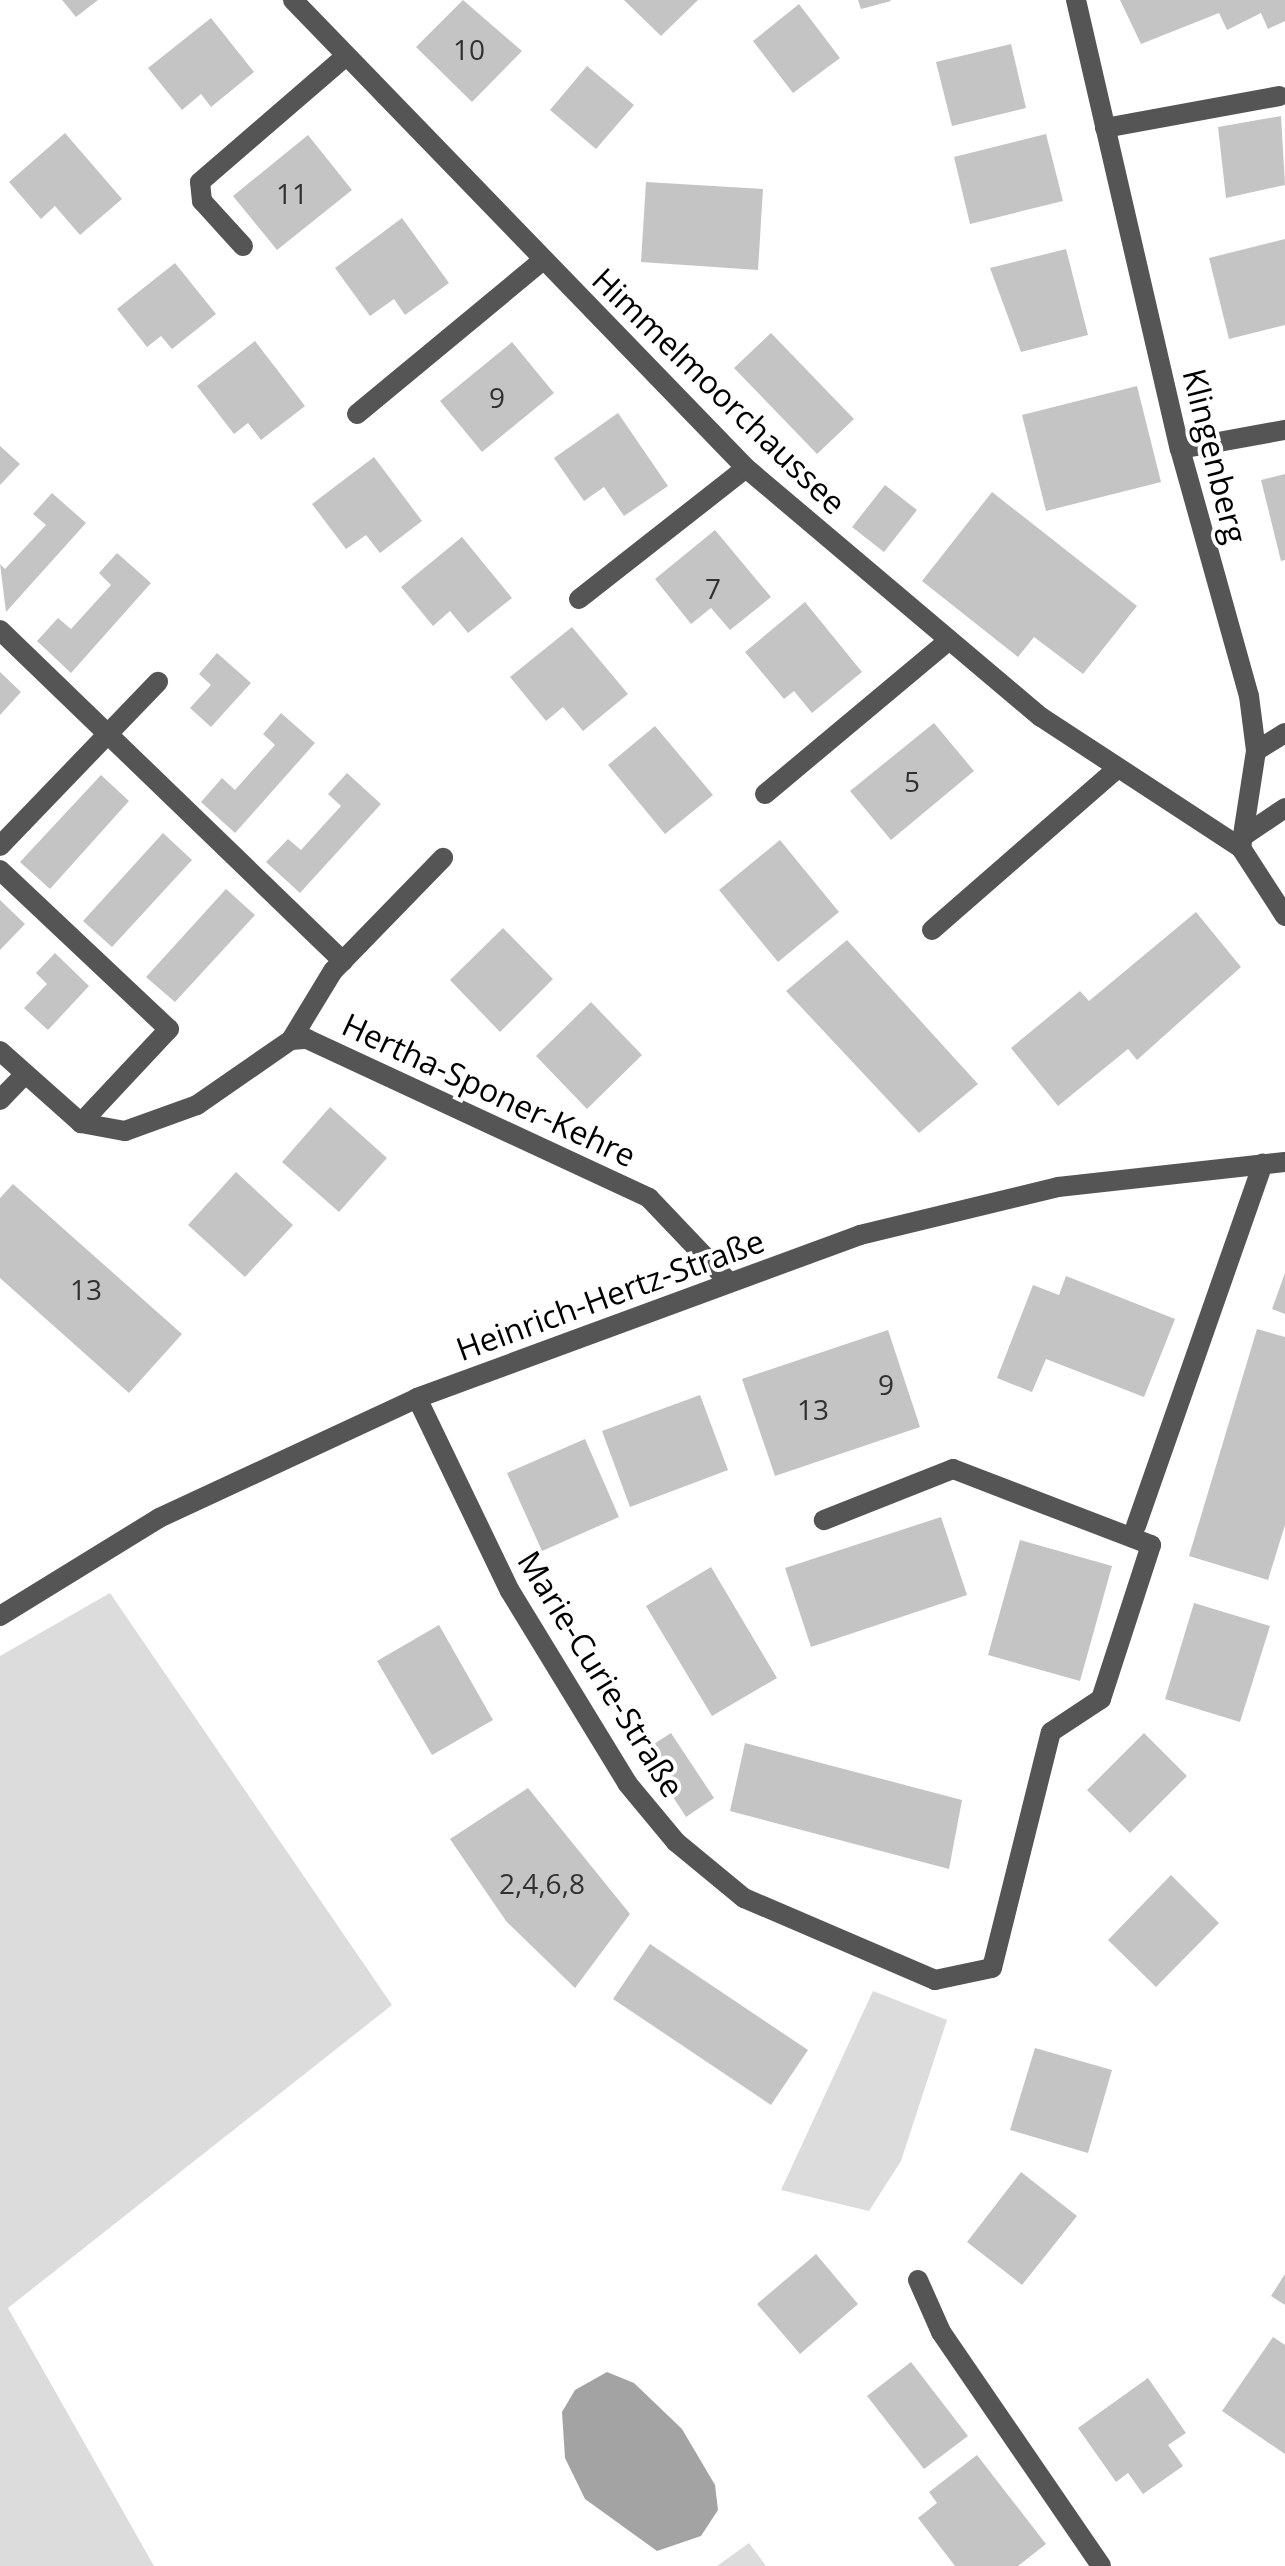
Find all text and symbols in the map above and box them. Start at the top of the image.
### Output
house number: 10 [453,32,485,66]
house number: 11 [276,176,308,210]
street label: Himmelmoorchaussee [584,260,854,522]
street label: Klingenberg [1175,365,1255,547]
house number: 9 [489,380,505,414]
house number: 7 [705,571,721,605]
house number: 5 [904,764,920,798]
street label: Hertha-Sponer-Kehre [336,1005,642,1175]
street label: Heinrich-Hertz-Straße [451,1221,769,1369]
house number: 13 [70,1272,102,1306]
house number: 9 [878,1367,894,1401]
house number: 13 [797,1392,829,1426]
street label: Marie-Curie-Straße [510,1544,692,1804]
house number: 2,4,6,8 [499,1866,585,1900]

